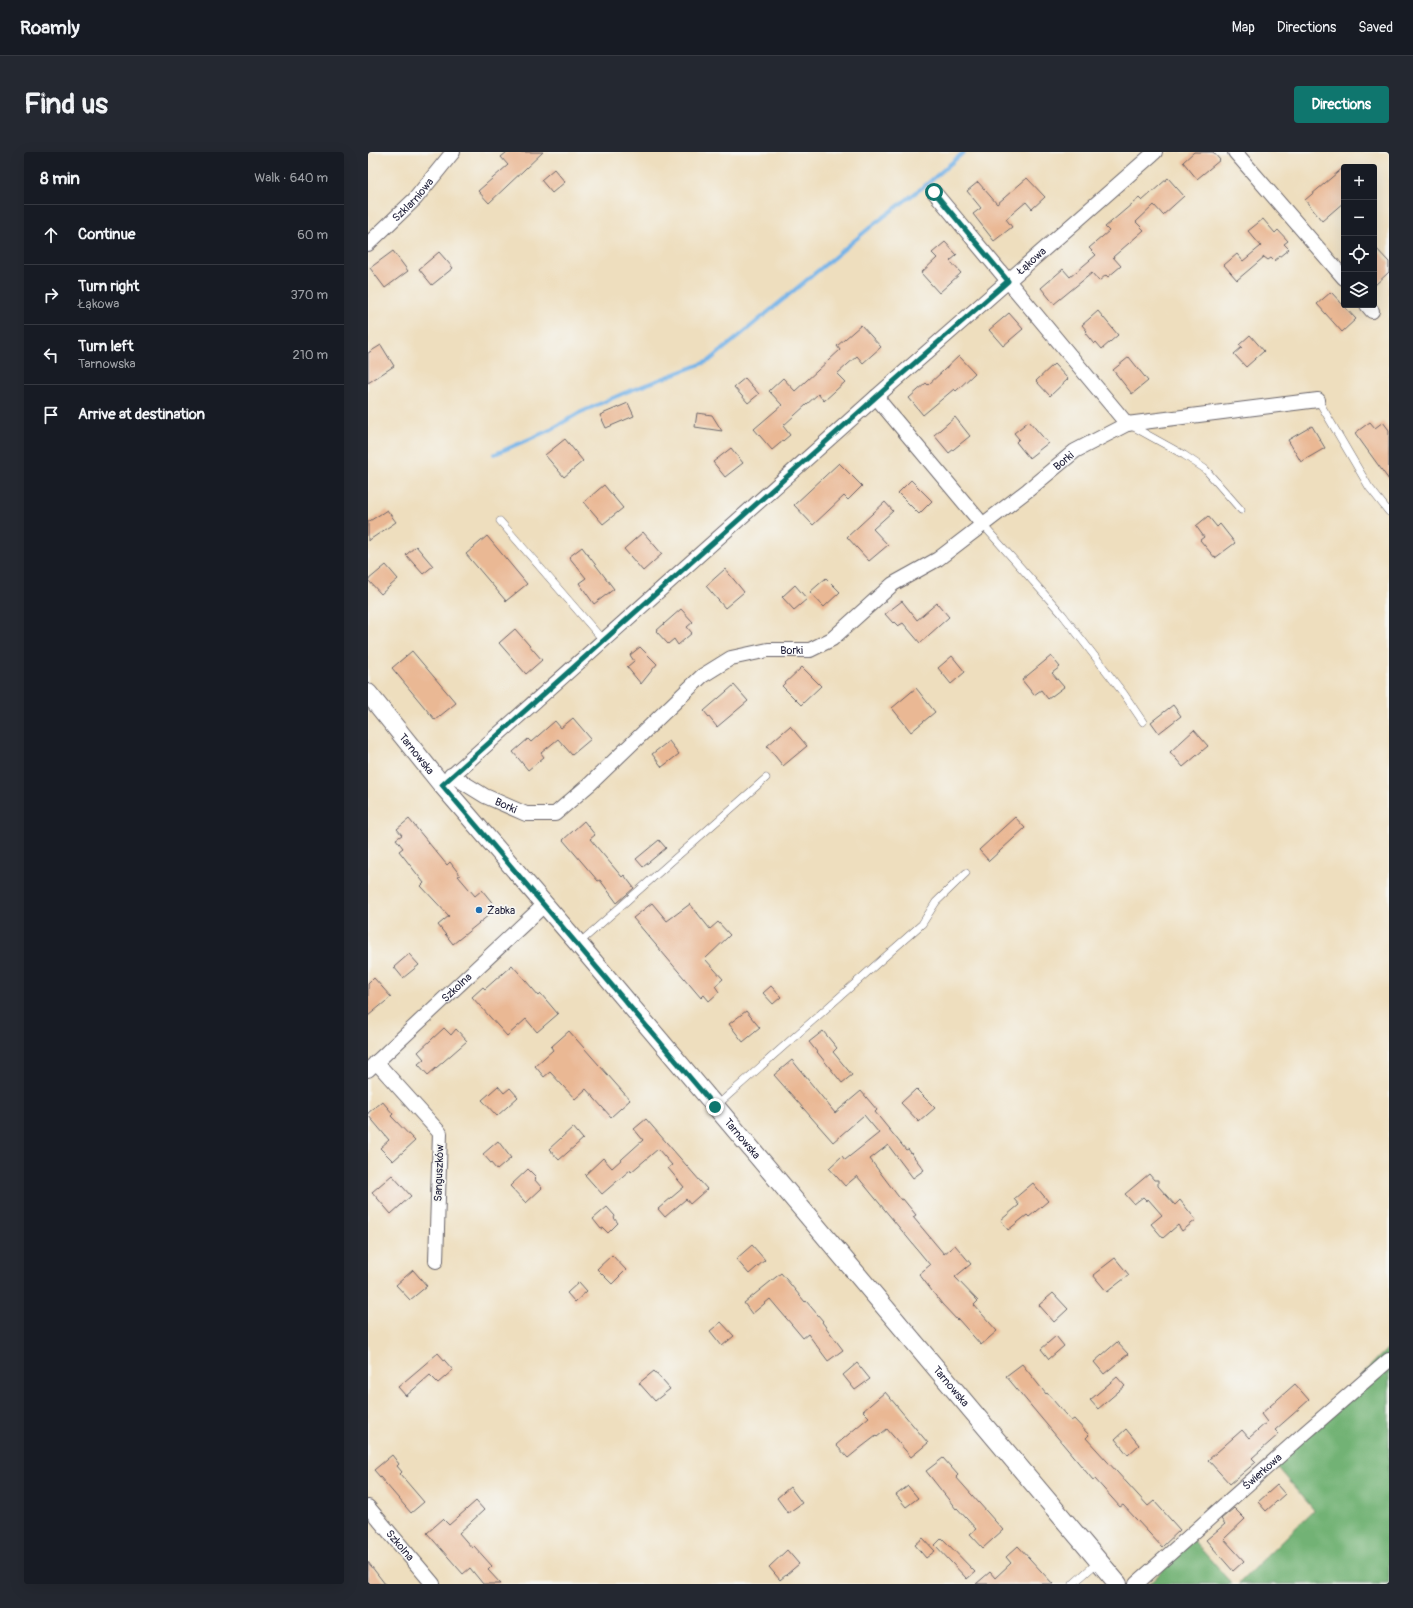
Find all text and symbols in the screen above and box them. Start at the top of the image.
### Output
text: Roamly [20,16,80,40]
text: Map [1232,19,1255,36]
text: Directions [1277,19,1336,36]
text: Saved [1358,19,1393,36]
button: Directions [1294,86,1389,123]
text: Find us [24,87,108,122]
map controls [1341,164,1377,308]
button: + [1341,164,1377,200]
text: 8 min [40,168,80,189]
text: Walk · 640 m [254,170,328,186]
street label: Szklarniowa [389,175,436,224]
route start [925,183,943,201]
button: − [1341,200,1377,236]
icon: ahead [40,224,62,246]
text: Continue [78,225,136,244]
text: 60 m [297,227,328,243]
button: locate [1341,236,1377,272]
street label: Łąkowa [1013,244,1049,278]
button: layers [1341,272,1377,308]
text: Turn right [78,277,139,296]
icon: right [40,284,62,306]
text: 370 m [291,287,328,303]
text: Łąkowa [78,296,119,312]
text: Turn left [78,337,134,356]
icon: left [40,344,62,366]
text: 210 m [292,347,328,363]
text: Tarnowska [78,356,136,372]
icon: arrive [40,404,62,426]
text: Arrive at destination [78,405,205,424]
street label: Borki [1051,448,1076,473]
street label: Borki [780,644,803,657]
street label: Tarnowska [397,731,437,777]
street label: Borki [493,795,519,816]
place label: Żabka [487,904,515,917]
marker: Żabka [474,905,484,915]
street label: Szkolna [438,970,474,1005]
route end [706,1098,724,1116]
street label: Tarnowska [722,1116,763,1161]
street label: Sanguszków [432,1144,447,1202]
street label: Tarnowska [931,1363,972,1409]
street label: Świerkowa [1240,1450,1284,1492]
street label: Szkolna [383,1527,417,1563]

